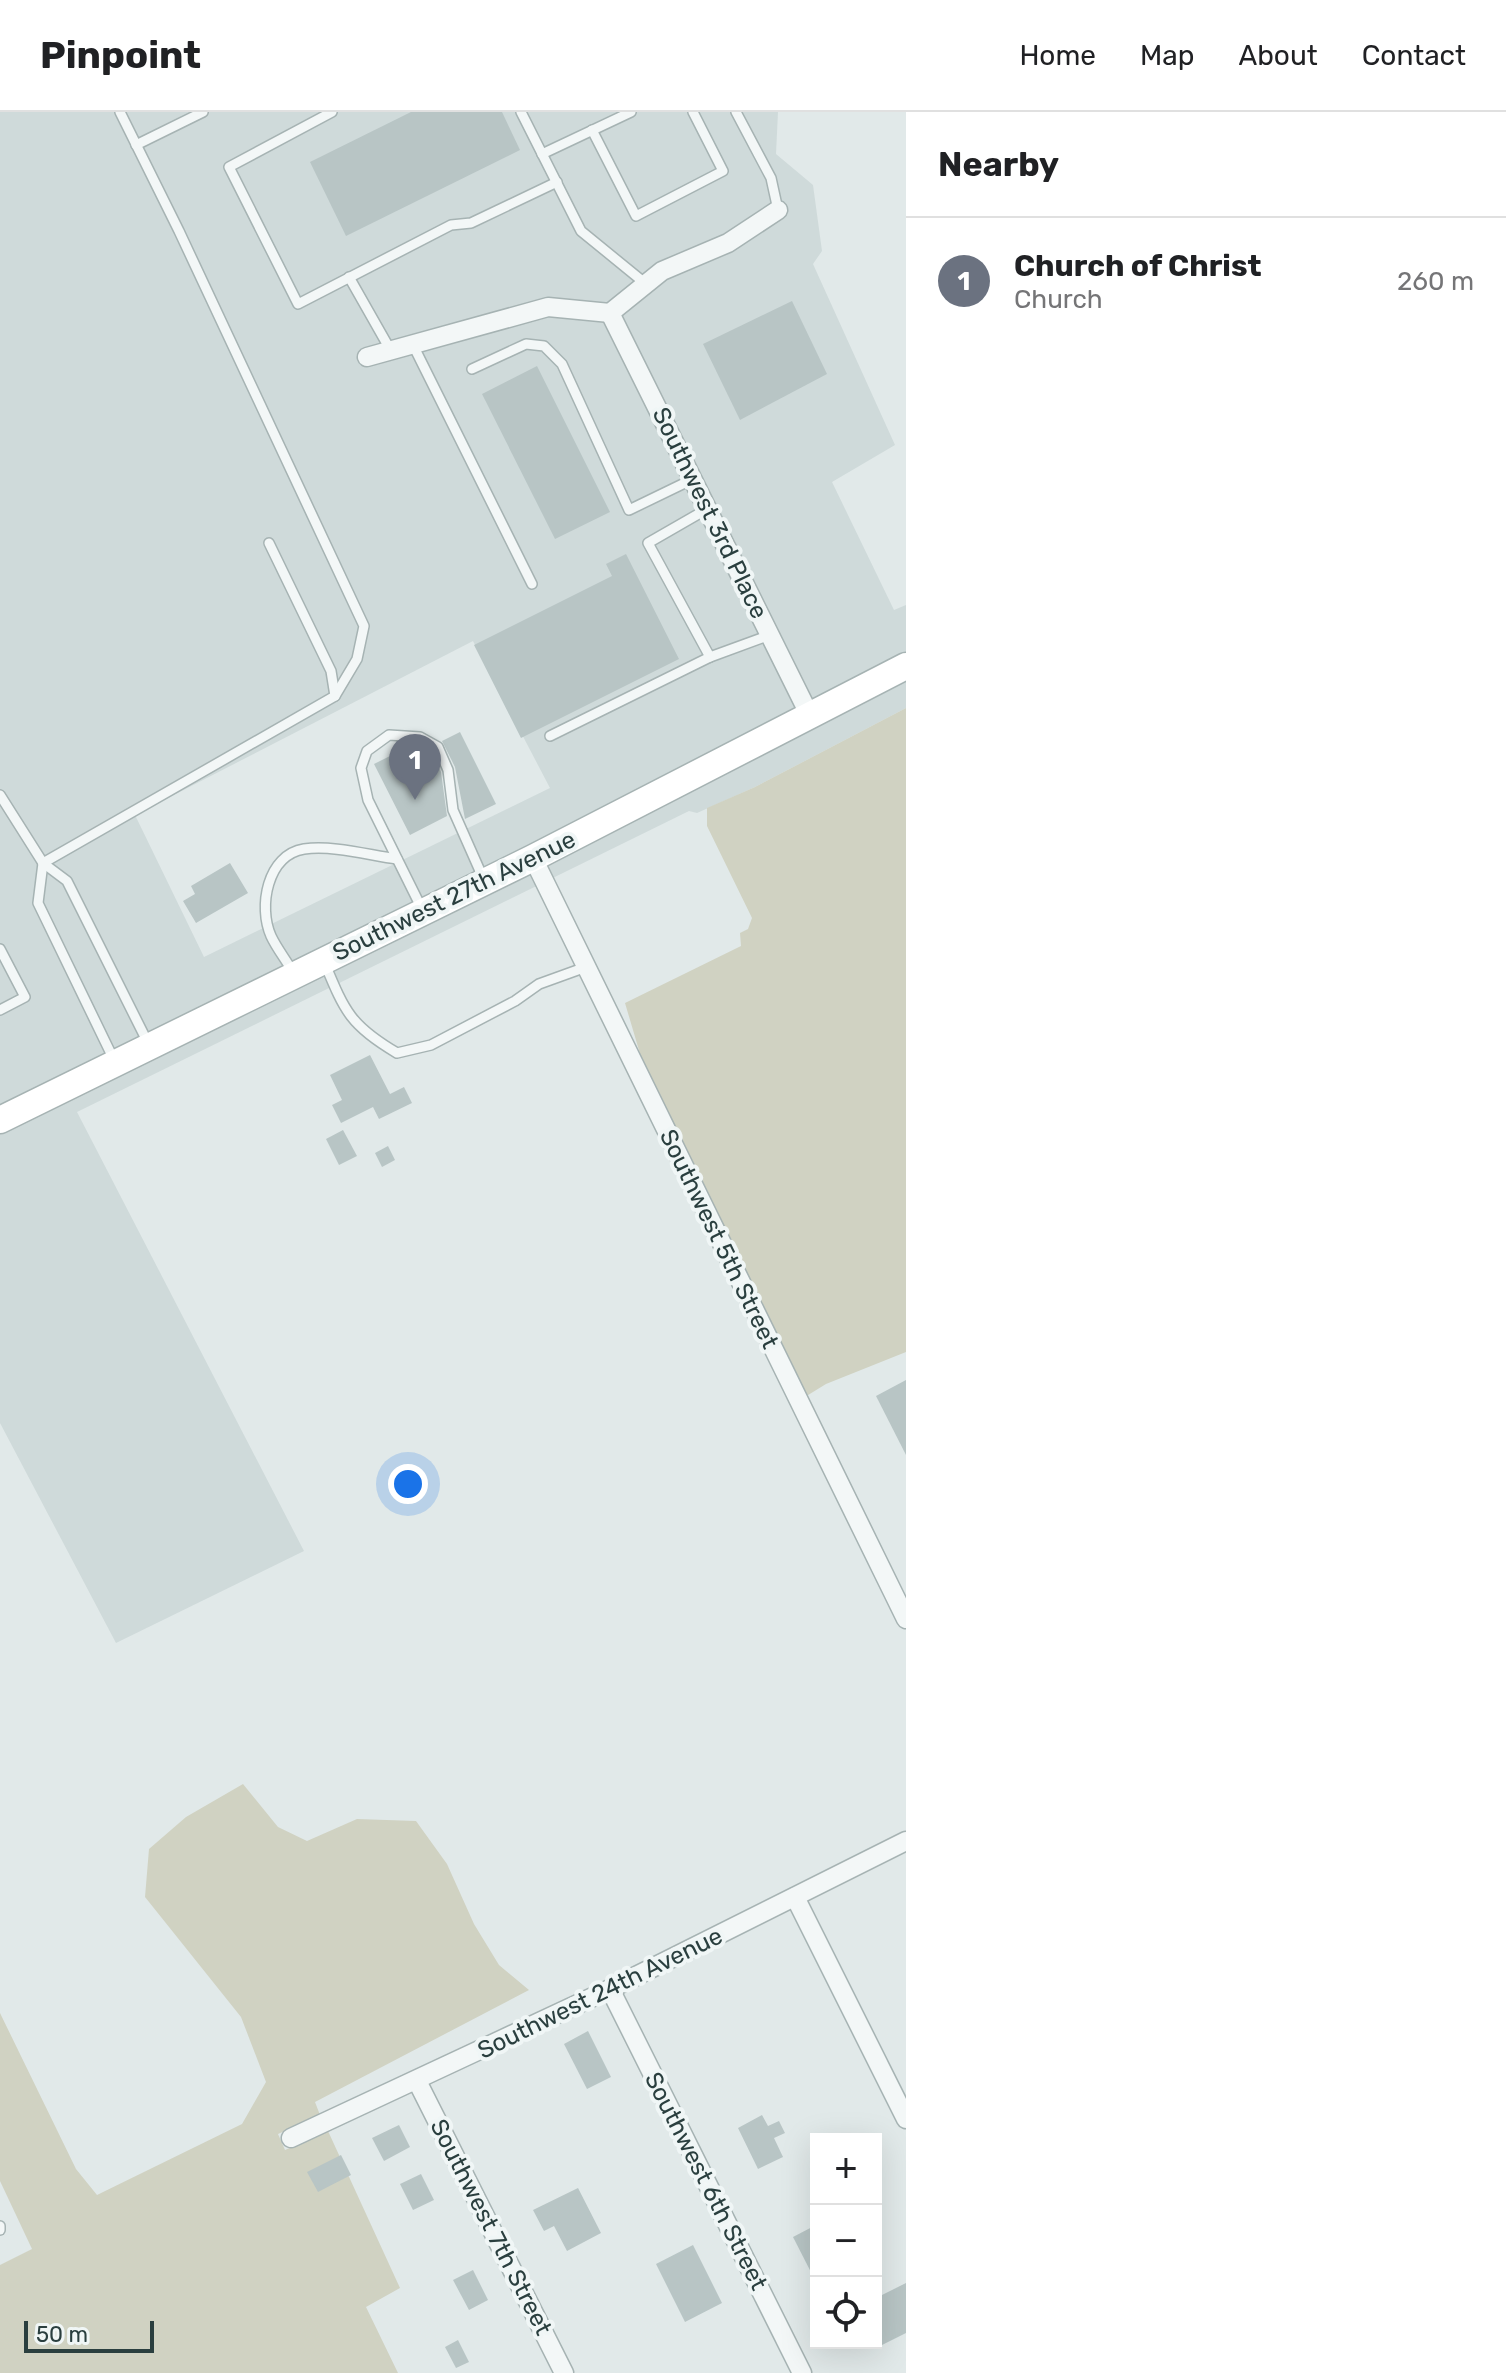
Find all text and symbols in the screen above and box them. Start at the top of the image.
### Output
text: Pinpoint [40,32,201,78]
text: Home [1019,39,1096,72]
text: Map [1140,39,1194,72]
text: About [1238,39,1318,72]
text: Contact [1362,39,1466,72]
text: Nearby [938,144,1059,185]
text: Church of Christ [1014,248,1261,284]
text: 1 [958,266,970,297]
text: 260 m [1397,266,1474,297]
text: Church [1014,284,1103,315]
street label: Southwest 3rd Place [647,403,773,623]
pin: 1 [389,734,441,800]
street label: Southwest 27th Avenue [328,825,580,967]
street label: Southwest 5th Street [654,1125,784,1353]
your location [388,1464,428,1504]
street label: Southwest 24th Avenue [473,1921,727,2065]
street label: Southwest 6th Street [639,2067,773,2295]
street label: Southwest 7th Street [424,2114,558,2340]
map controls [810,2133,882,2349]
button: + [810,2133,882,2205]
button: − [810,2205,882,2277]
button: locate [810,2277,882,2349]
scale bar [24,2317,154,2353]
text: 50 m [36,2321,88,2348]

